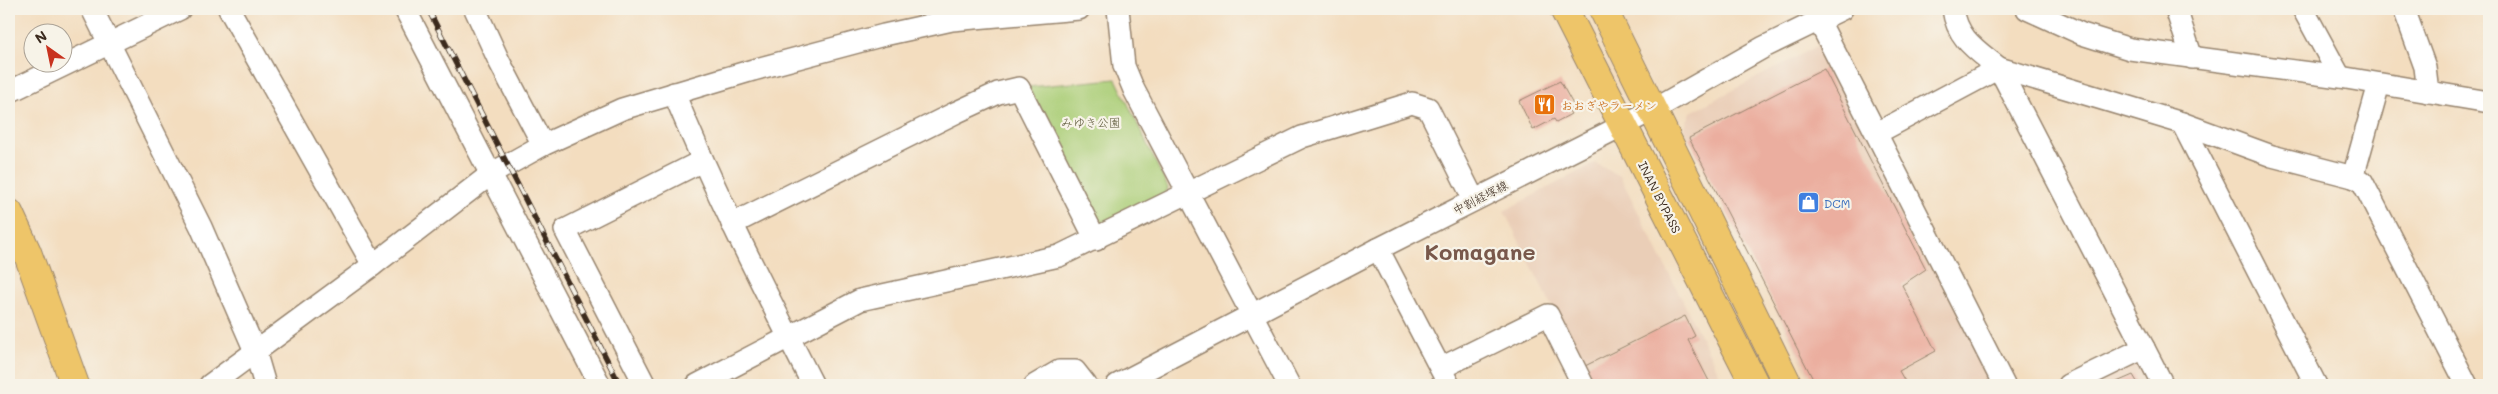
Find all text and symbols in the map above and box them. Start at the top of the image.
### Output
north arrow [22,22,72,72]
text: N [31,26,50,48]
restaurant icon: おおぎやラーメン [1533,93,1557,117]
place label: おおぎやラーメン [1561,97,1657,113]
park label: みゆき公園 [1061,114,1121,130]
street label: INAN BYPASS [1635,158,1685,236]
street label: 中割経塚線 [1450,176,1510,218]
shop icon: DCM [1796,191,1820,215]
place label: DCM [1824,195,1850,211]
district label: Komagane [1424,237,1536,266]

